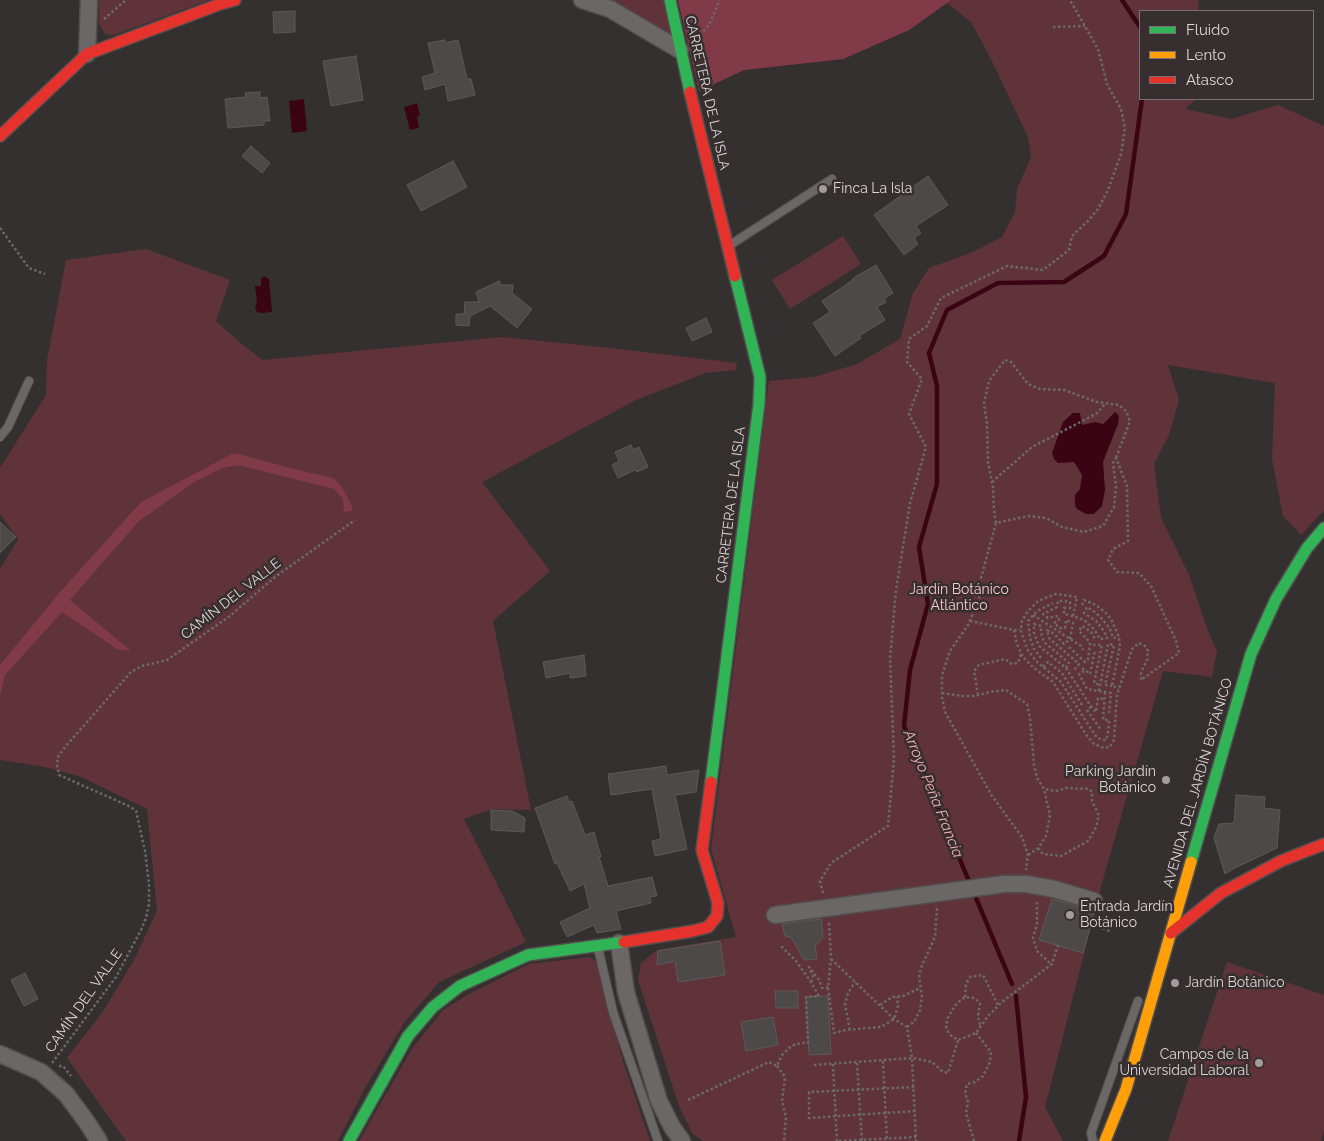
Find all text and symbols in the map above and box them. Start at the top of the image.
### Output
legend [1139,10,1314,100]
street label: CARRETERA DE LA ISLA [681,14,733,172]
text: Fluido [1186,21,1229,39]
text: Lento [1186,46,1226,64]
text: Atasco [1186,71,1233,89]
place label: Finca La Isla [833,181,912,197]
marker: Finca La Isla [817,183,829,195]
street label: CARRETERA DE LA ISLA [713,426,749,584]
street label: CAMÍN DEL VALLE [178,555,284,643]
park label: Jardín Botánico Atlántico [909,582,1009,614]
street label: AVENIDA DEL JARDÍN BOTÁNICO [1160,676,1236,890]
water label: Arroyo Peña Francia [899,728,967,860]
place label: Parking Jardín Botánico [1065,764,1156,796]
marker: Parking Jardín Botánico [1160,774,1172,786]
place label: Entrada Jardín Botánico [1080,899,1173,932]
marker: Entrada Jardín Botánico [1064,909,1076,921]
street label: CAMÍN DEL VALLE [42,946,126,1056]
place label: Jardín Botánico [1185,975,1284,991]
marker: Jardín Botánico [1169,977,1181,989]
place label: Campos de la Universidad Laboral [1119,1047,1249,1080]
marker: Campos de la Universidad Laboral [1253,1057,1265,1069]

